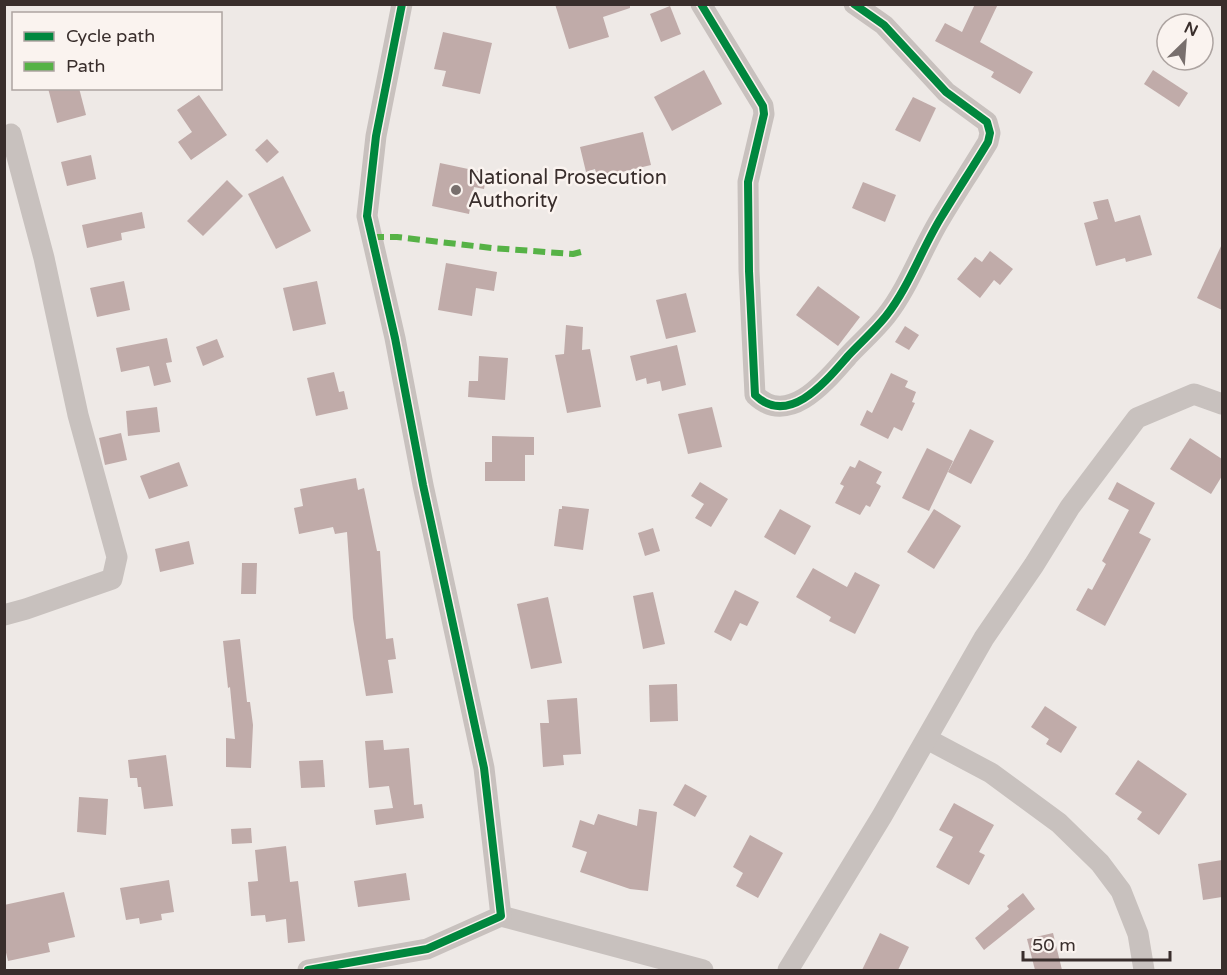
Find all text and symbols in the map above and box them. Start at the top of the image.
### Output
legend [12,12,222,90]
north arrow [1155,12,1215,72]
text: N [1181,18,1201,41]
text: Cycle path [66,25,155,47]
text: Path [66,55,105,77]
place label: National Prosecution Authority [468,166,667,213]
marker: National Prosecution Authority [449,183,463,197]
scale bar [1023,924,1170,962]
text: 50 m [1032,934,1076,956]

